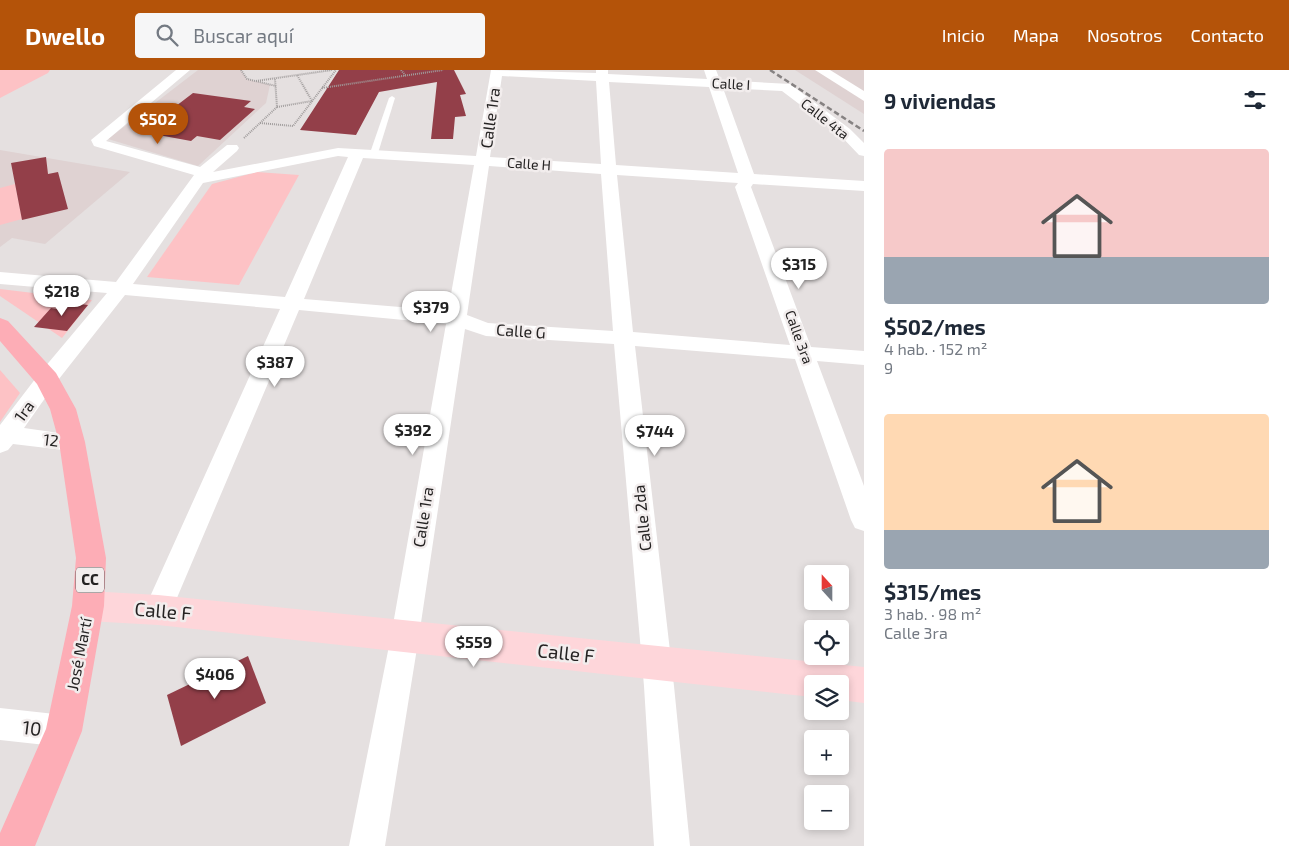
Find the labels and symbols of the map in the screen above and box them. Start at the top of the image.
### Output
street label: Calle I [711,74,751,93]
street label: Calle 1ra [476,86,503,150]
street label: Calle 4ta [798,95,853,143]
pin: $502 [128,102,188,145]
street label: Calle H [507,153,552,174]
pin: $315 [769,248,829,290]
pin: $218 [32,274,92,317]
pin: $379 [401,290,461,333]
street label: Calle 3ra [782,308,817,366]
street label: Calle G [496,319,546,342]
pin: $387 [245,346,305,388]
street label: 1ra [10,396,38,425]
pin: $392 [383,414,443,456]
pin: $744 [625,414,685,457]
street label: 12 [42,429,60,450]
street label: Calle 2da [629,484,654,552]
street label: Calle 1ra [408,485,437,549]
north arrow [804,565,849,610]
road number: CC [76,568,104,592]
street label: Calle F [134,597,193,624]
street label: José Martí [62,615,95,692]
pin: $559 [444,626,504,668]
street label: Calle F [536,638,596,667]
pin: $406 [185,658,245,700]
street label: 10 [21,715,43,740]

